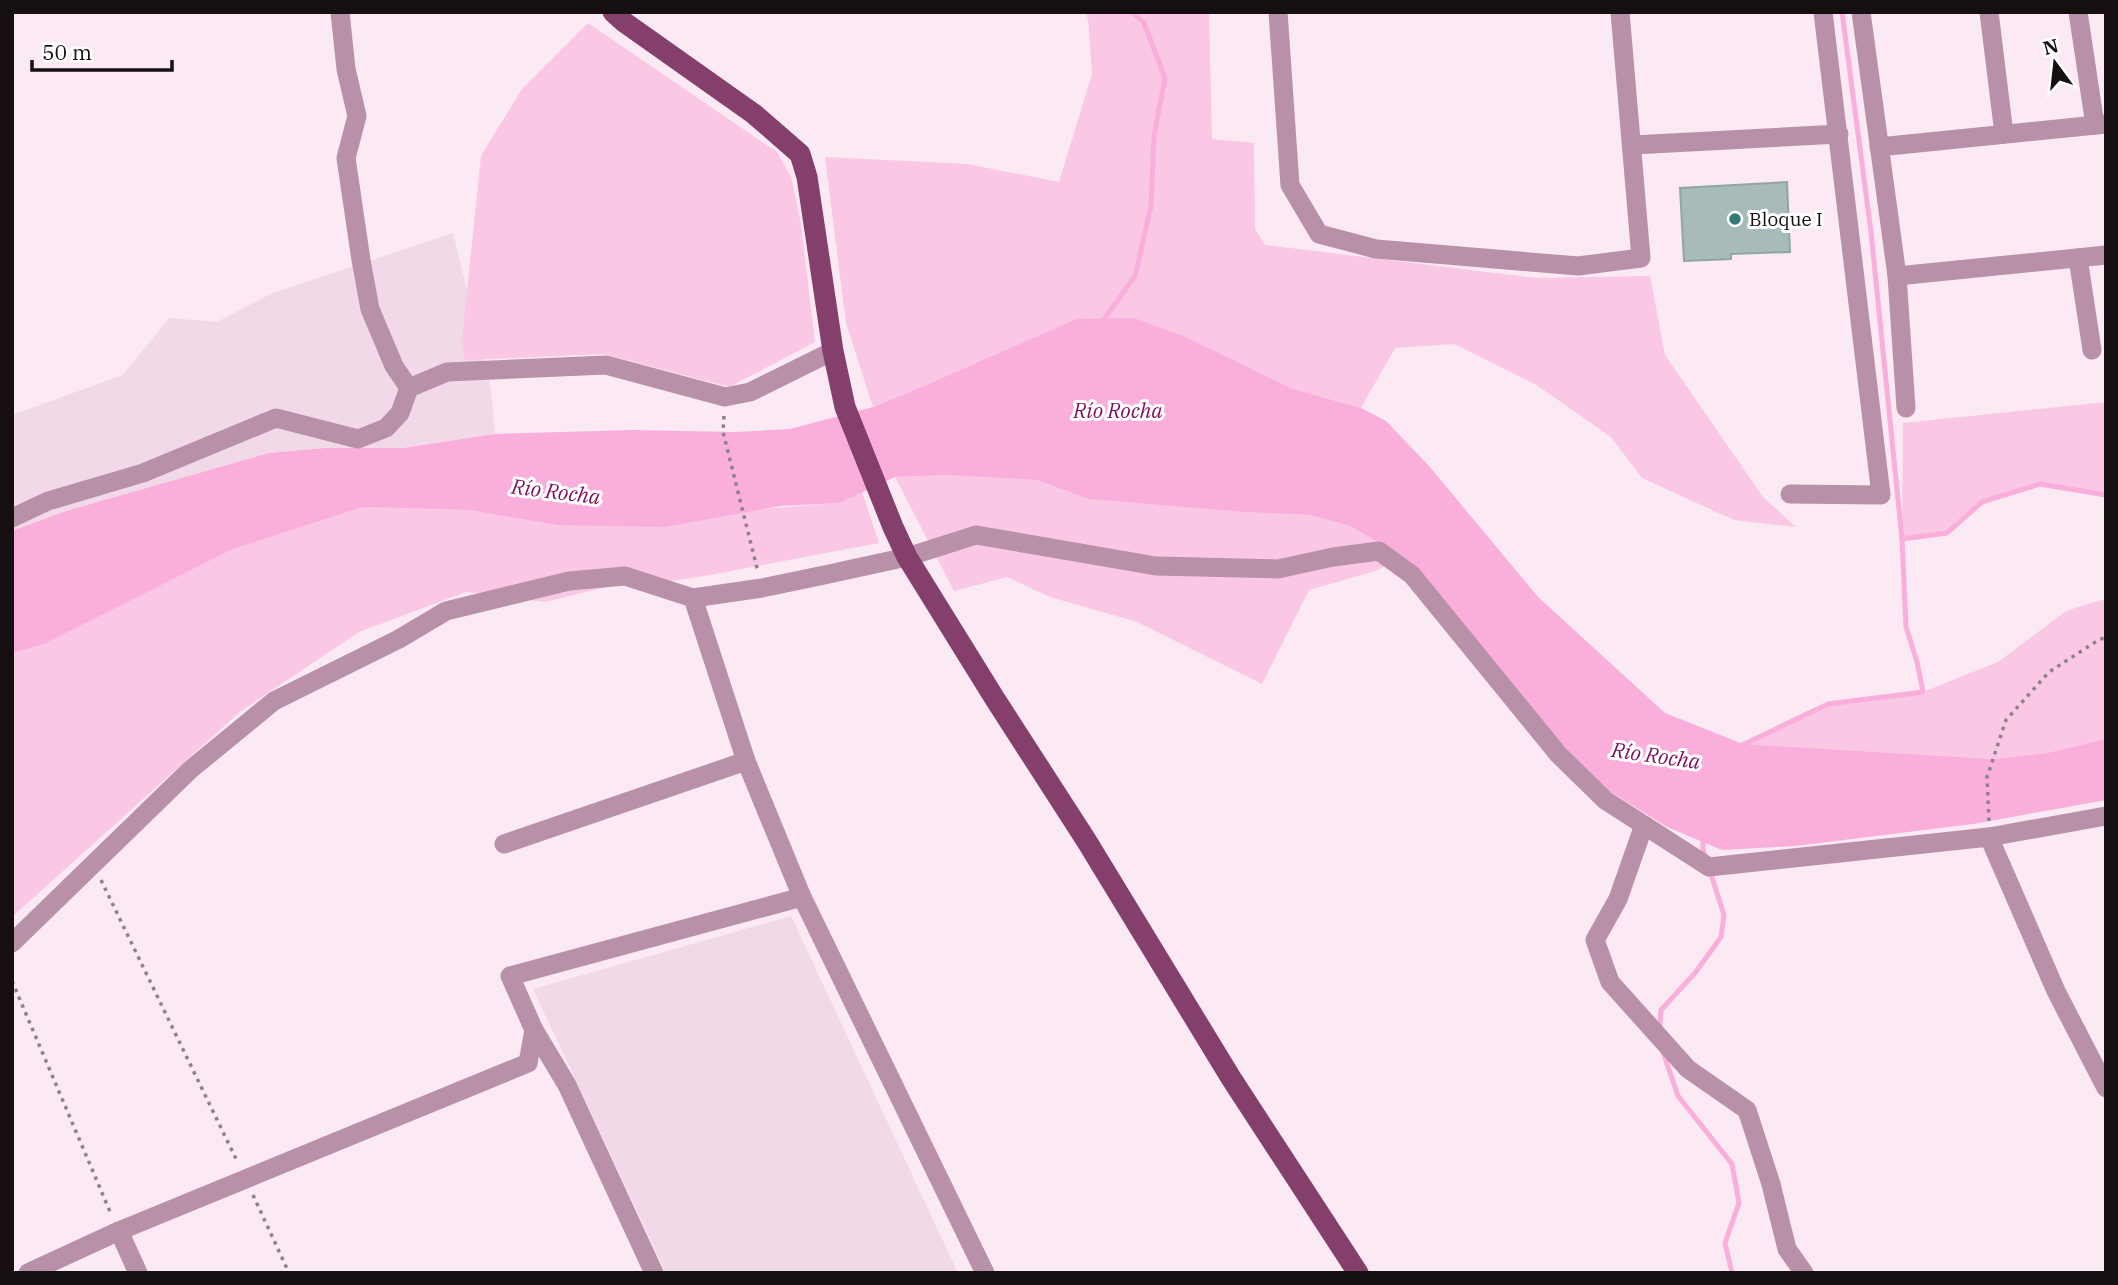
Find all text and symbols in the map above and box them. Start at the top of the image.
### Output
scale bar [32,28,172,72]
north arrow [2020,28,2090,98]
text: N [2040,33,2061,60]
text: 50 m [42,38,92,66]
place label: Bloque I [1749,207,1823,231]
marker: Bloque I [1727,211,1743,227]
water label: Río Rocha [1072,396,1163,424]
water label: Río Rocha [509,472,603,510]
water label: Río Rocha [1609,735,1703,775]

